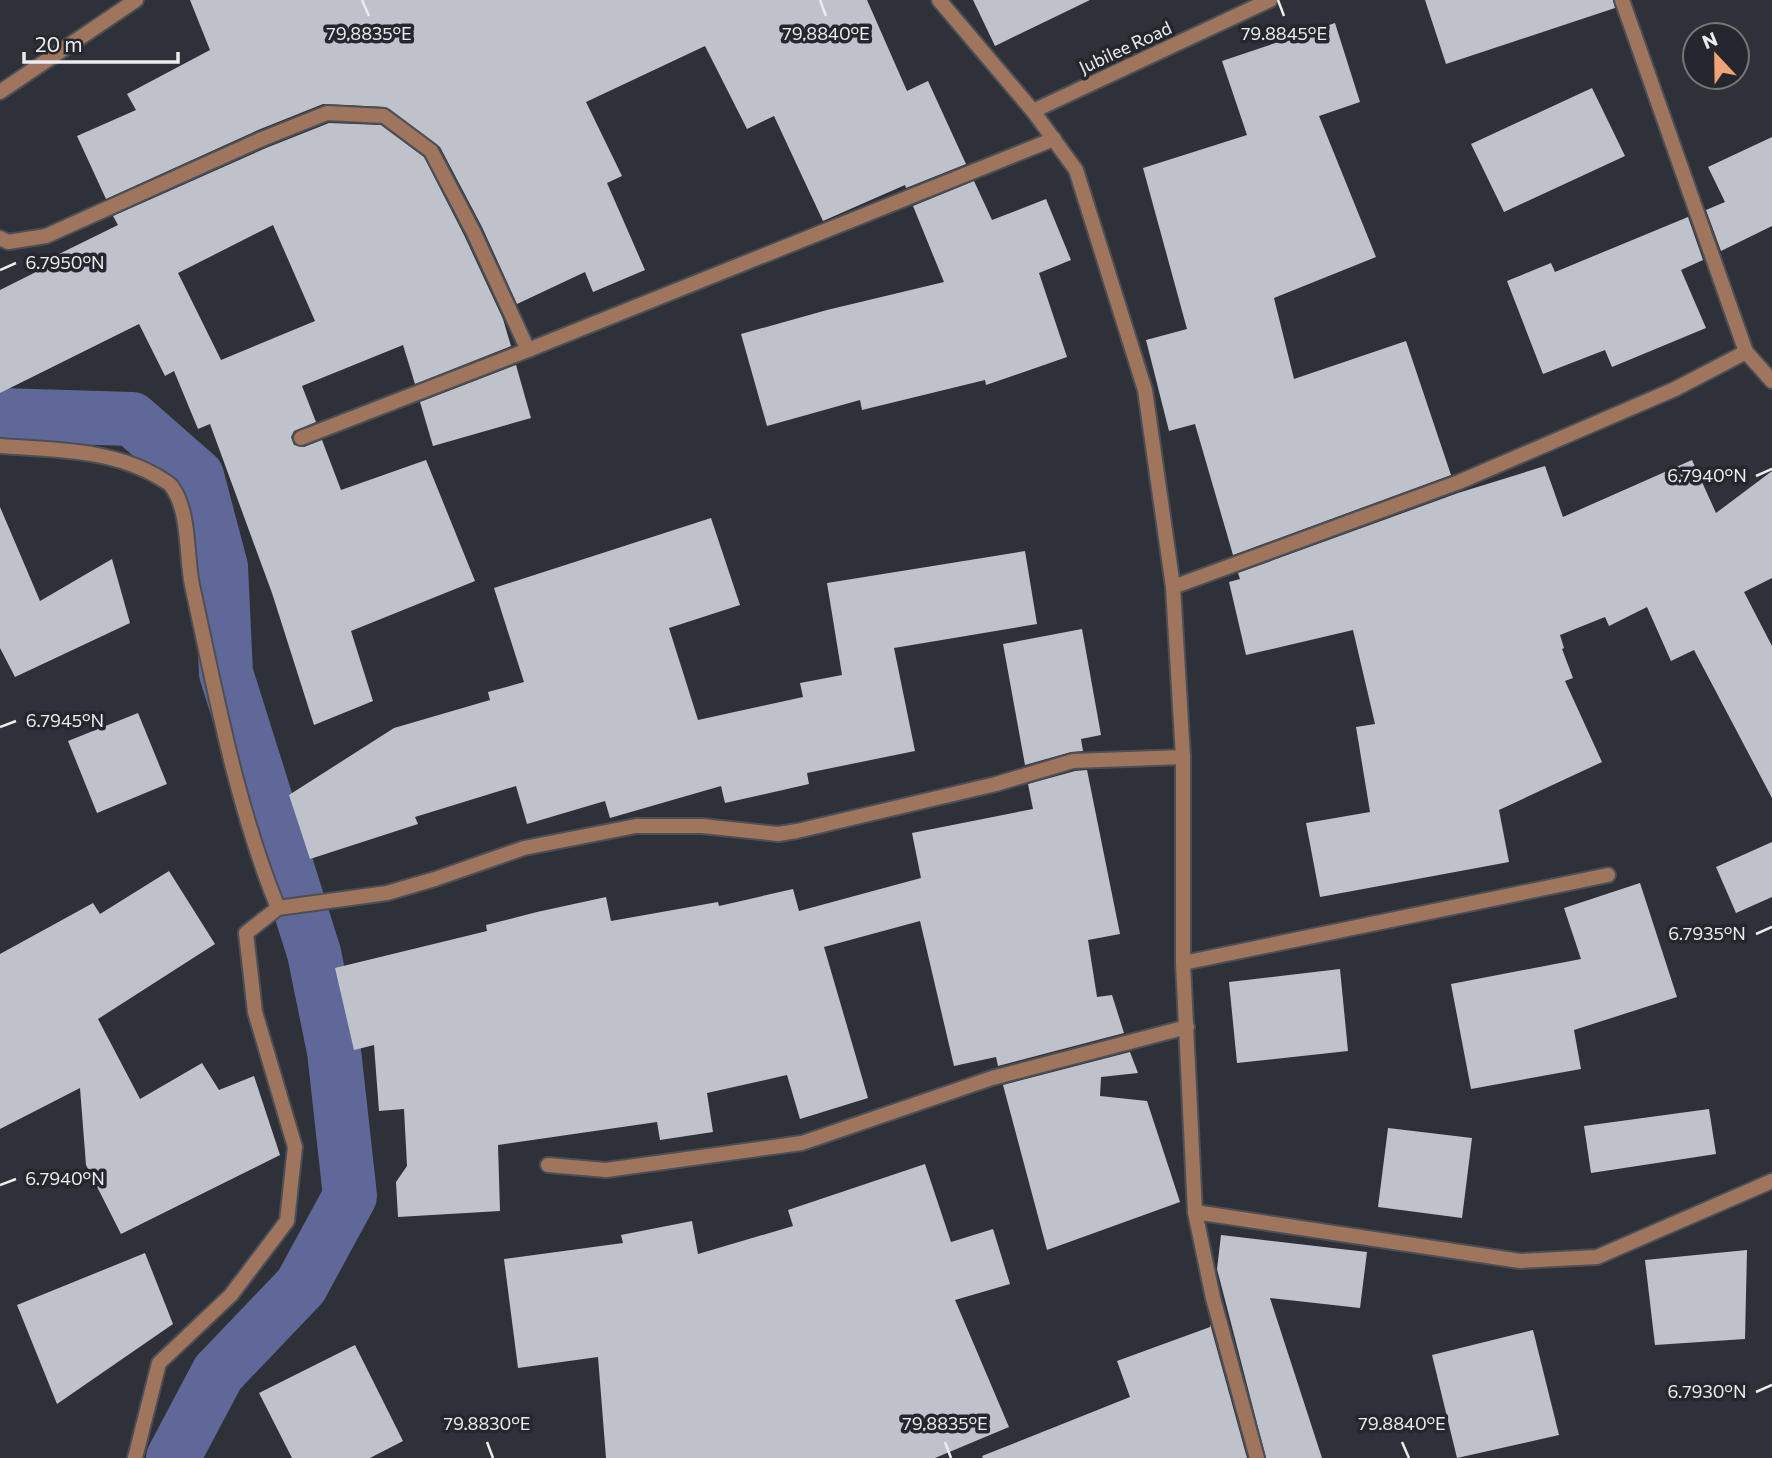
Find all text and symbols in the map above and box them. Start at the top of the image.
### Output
street label: Jubilee Road [1075,16,1175,78]
scale bar [24,21,178,65]
north arrow [1681,21,1751,91]
text: 79.8835°E [326,22,412,44]
text: 79.8840°E [782,22,870,44]
text: 79.8845°E [1241,22,1327,44]
text: N [1699,26,1720,53]
text: 20 m [35,31,83,56]
text: 6.7950°N [25,251,105,273]
text: 6.7940°N [1667,464,1747,486]
text: 6.7945°N [26,709,104,731]
text: 6.7935°N [1668,922,1746,944]
text: 6.7940°N [25,1167,105,1189]
text: 6.7930°N [1667,1380,1747,1402]
text: 79.8830°E [444,1412,530,1434]
text: 79.8835°E [902,1412,988,1434]
text: 79.8840°E [1358,1412,1446,1434]

